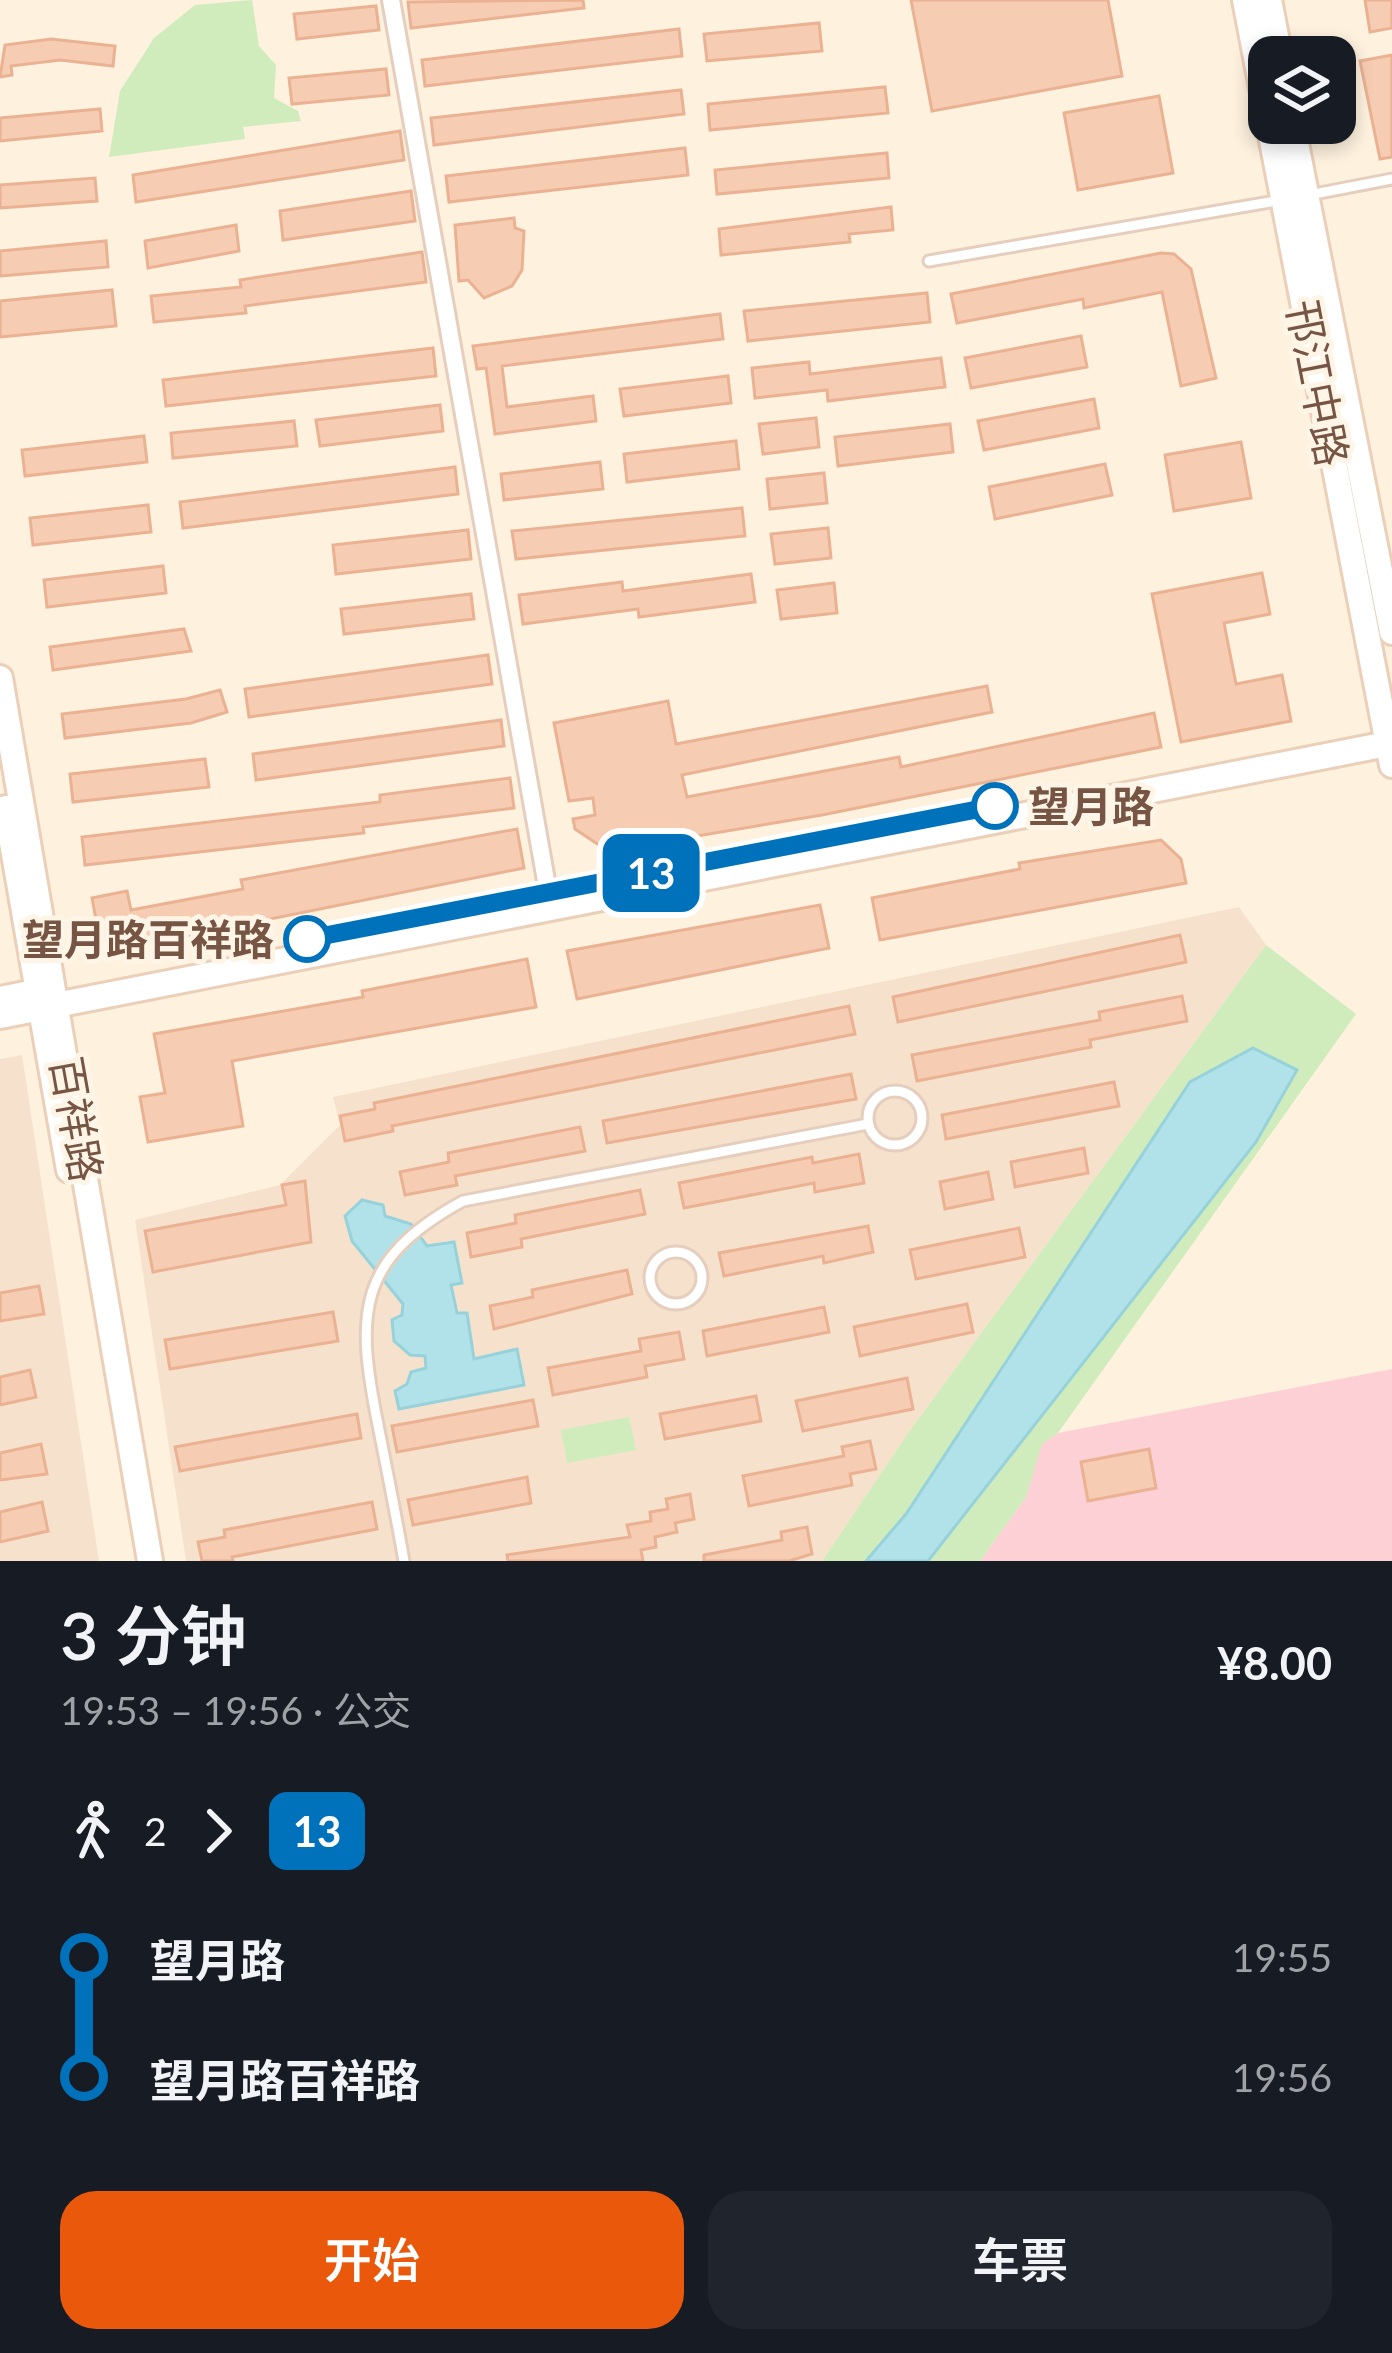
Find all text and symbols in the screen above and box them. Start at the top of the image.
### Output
map controls [1248,36,1356,144]
button: layers [1248,36,1356,144]
street label: 邗江中路 [1277,296,1359,470]
place label: 望月路 [1028,781,1154,831]
marker: 望月路 [973,784,1017,828]
line badge: 13 [597,834,705,912]
text: 13 [627,848,675,898]
place label: 望月路百祥路 [22,914,274,964]
marker: 望月路百祥路 [285,917,329,961]
street label: 百祥路 [41,1053,113,1185]
text: 3 分钟 [60,1595,247,1674]
text: ¥8.00 [1217,1636,1332,1690]
text: 19:53 – 19:56 · 公交 [60,1687,411,1733]
icon: walk [60,1798,126,1864]
icon: forward [185,1798,251,1864]
text: 13 [293,1806,341,1856]
text: 2 [144,1808,167,1854]
text: 望月路 [150,1933,285,1987]
text: 19:55 [1232,1934,1332,1980]
text: 望月路百祥路 [150,2053,420,2107]
text: 19:56 [1232,2054,1332,2100]
button: 开始 [60,2191,684,2329]
button: 车票 [708,2191,1332,2329]

